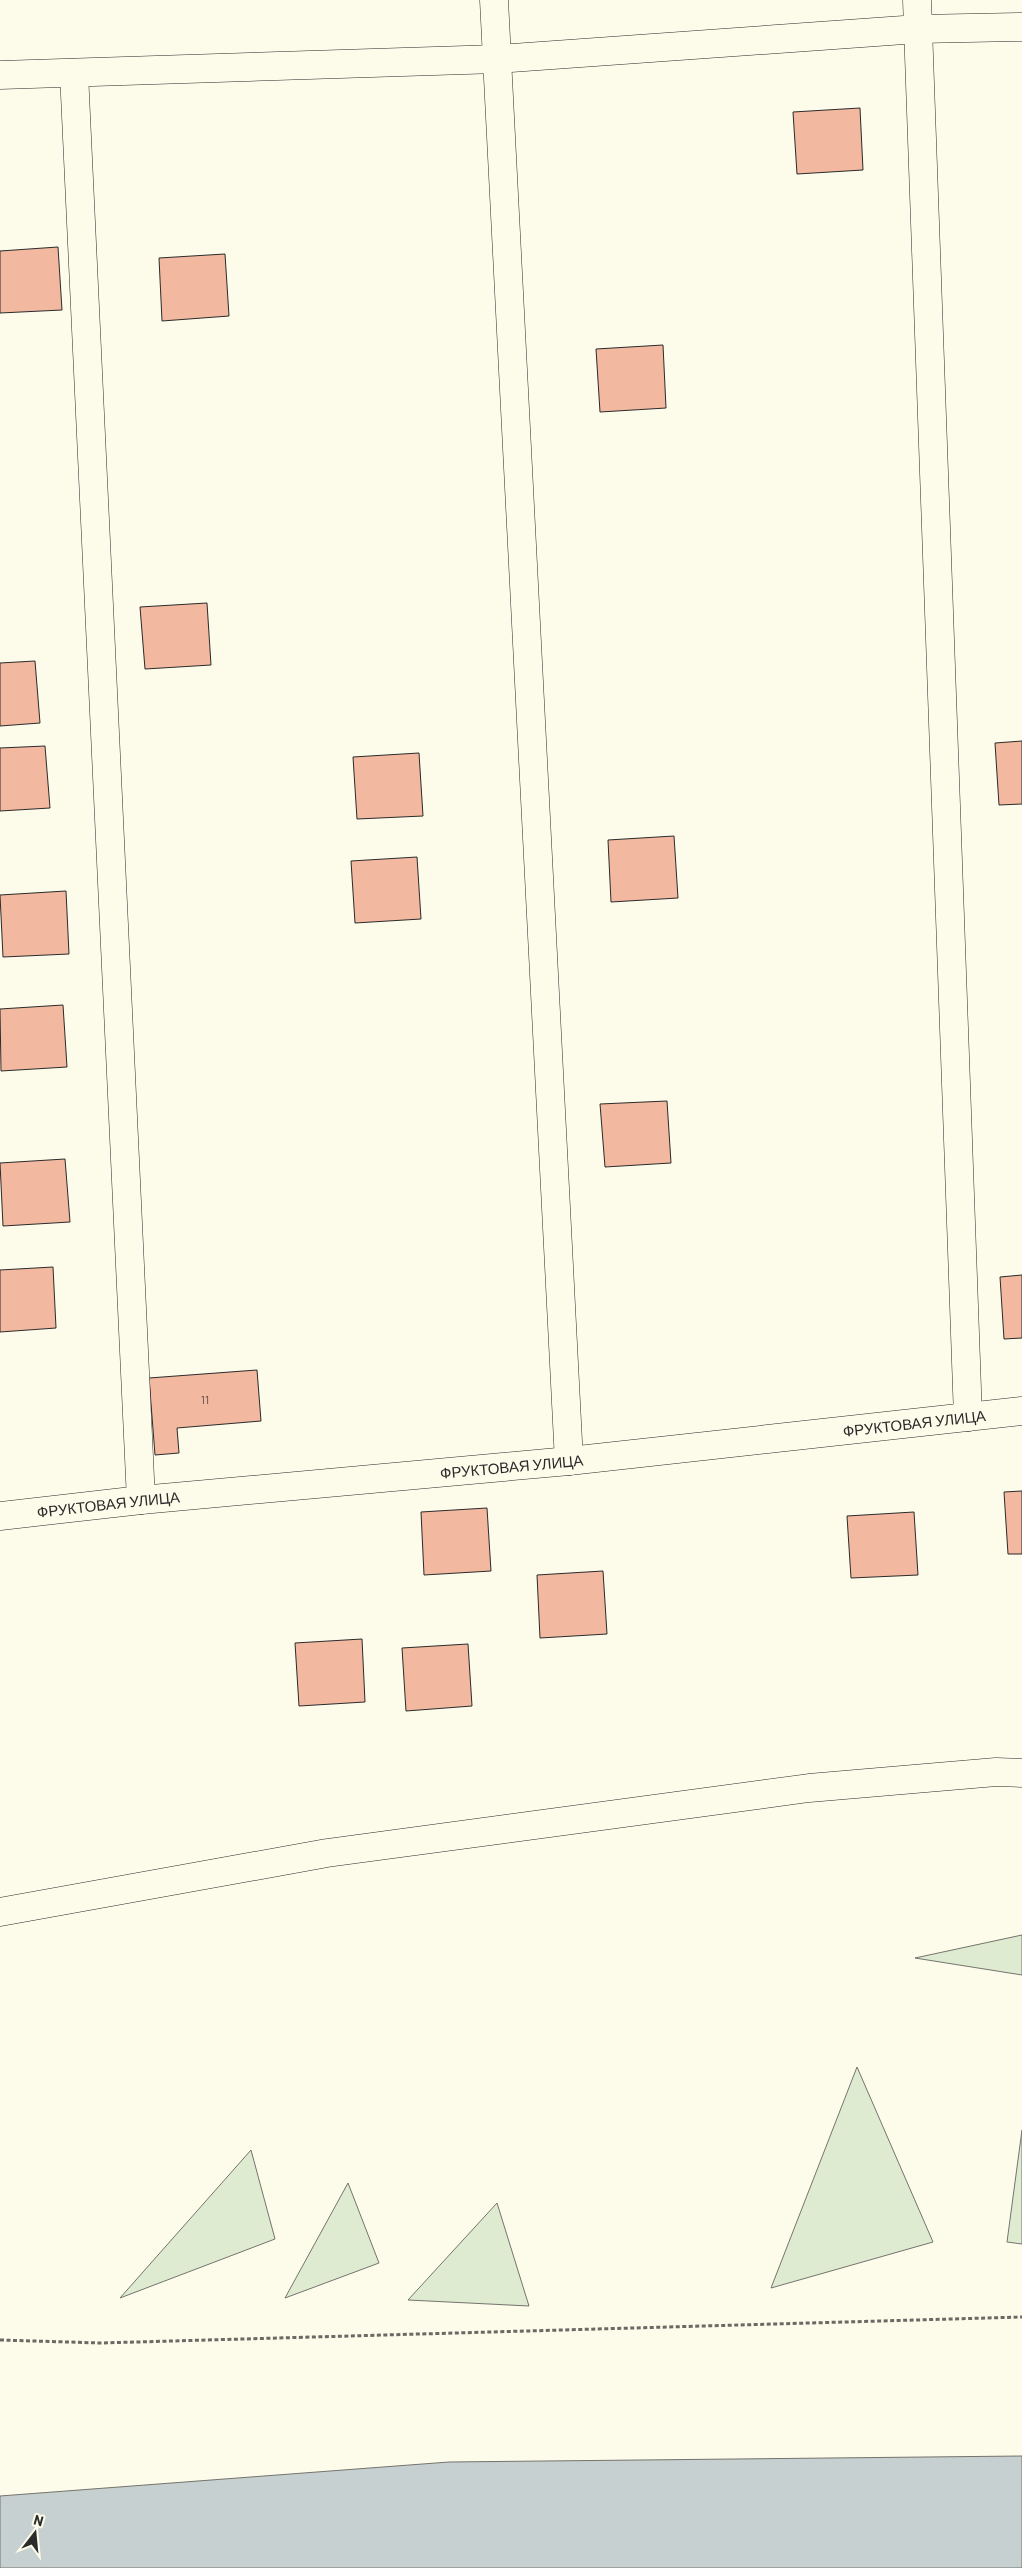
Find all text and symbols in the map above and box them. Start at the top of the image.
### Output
house number: 11 [201,1392,209,1406]
street label: ФРУКТОВАЯ УЛИЦА [842,1406,987,1440]
street label: ФРУКТОВАЯ УЛИЦА [439,1450,584,1482]
street label: ФРУКТОВАЯ УЛИЦА [36,1488,181,1521]
north arrow [10,2508,60,2558]
text: N [32,2511,46,2529]

